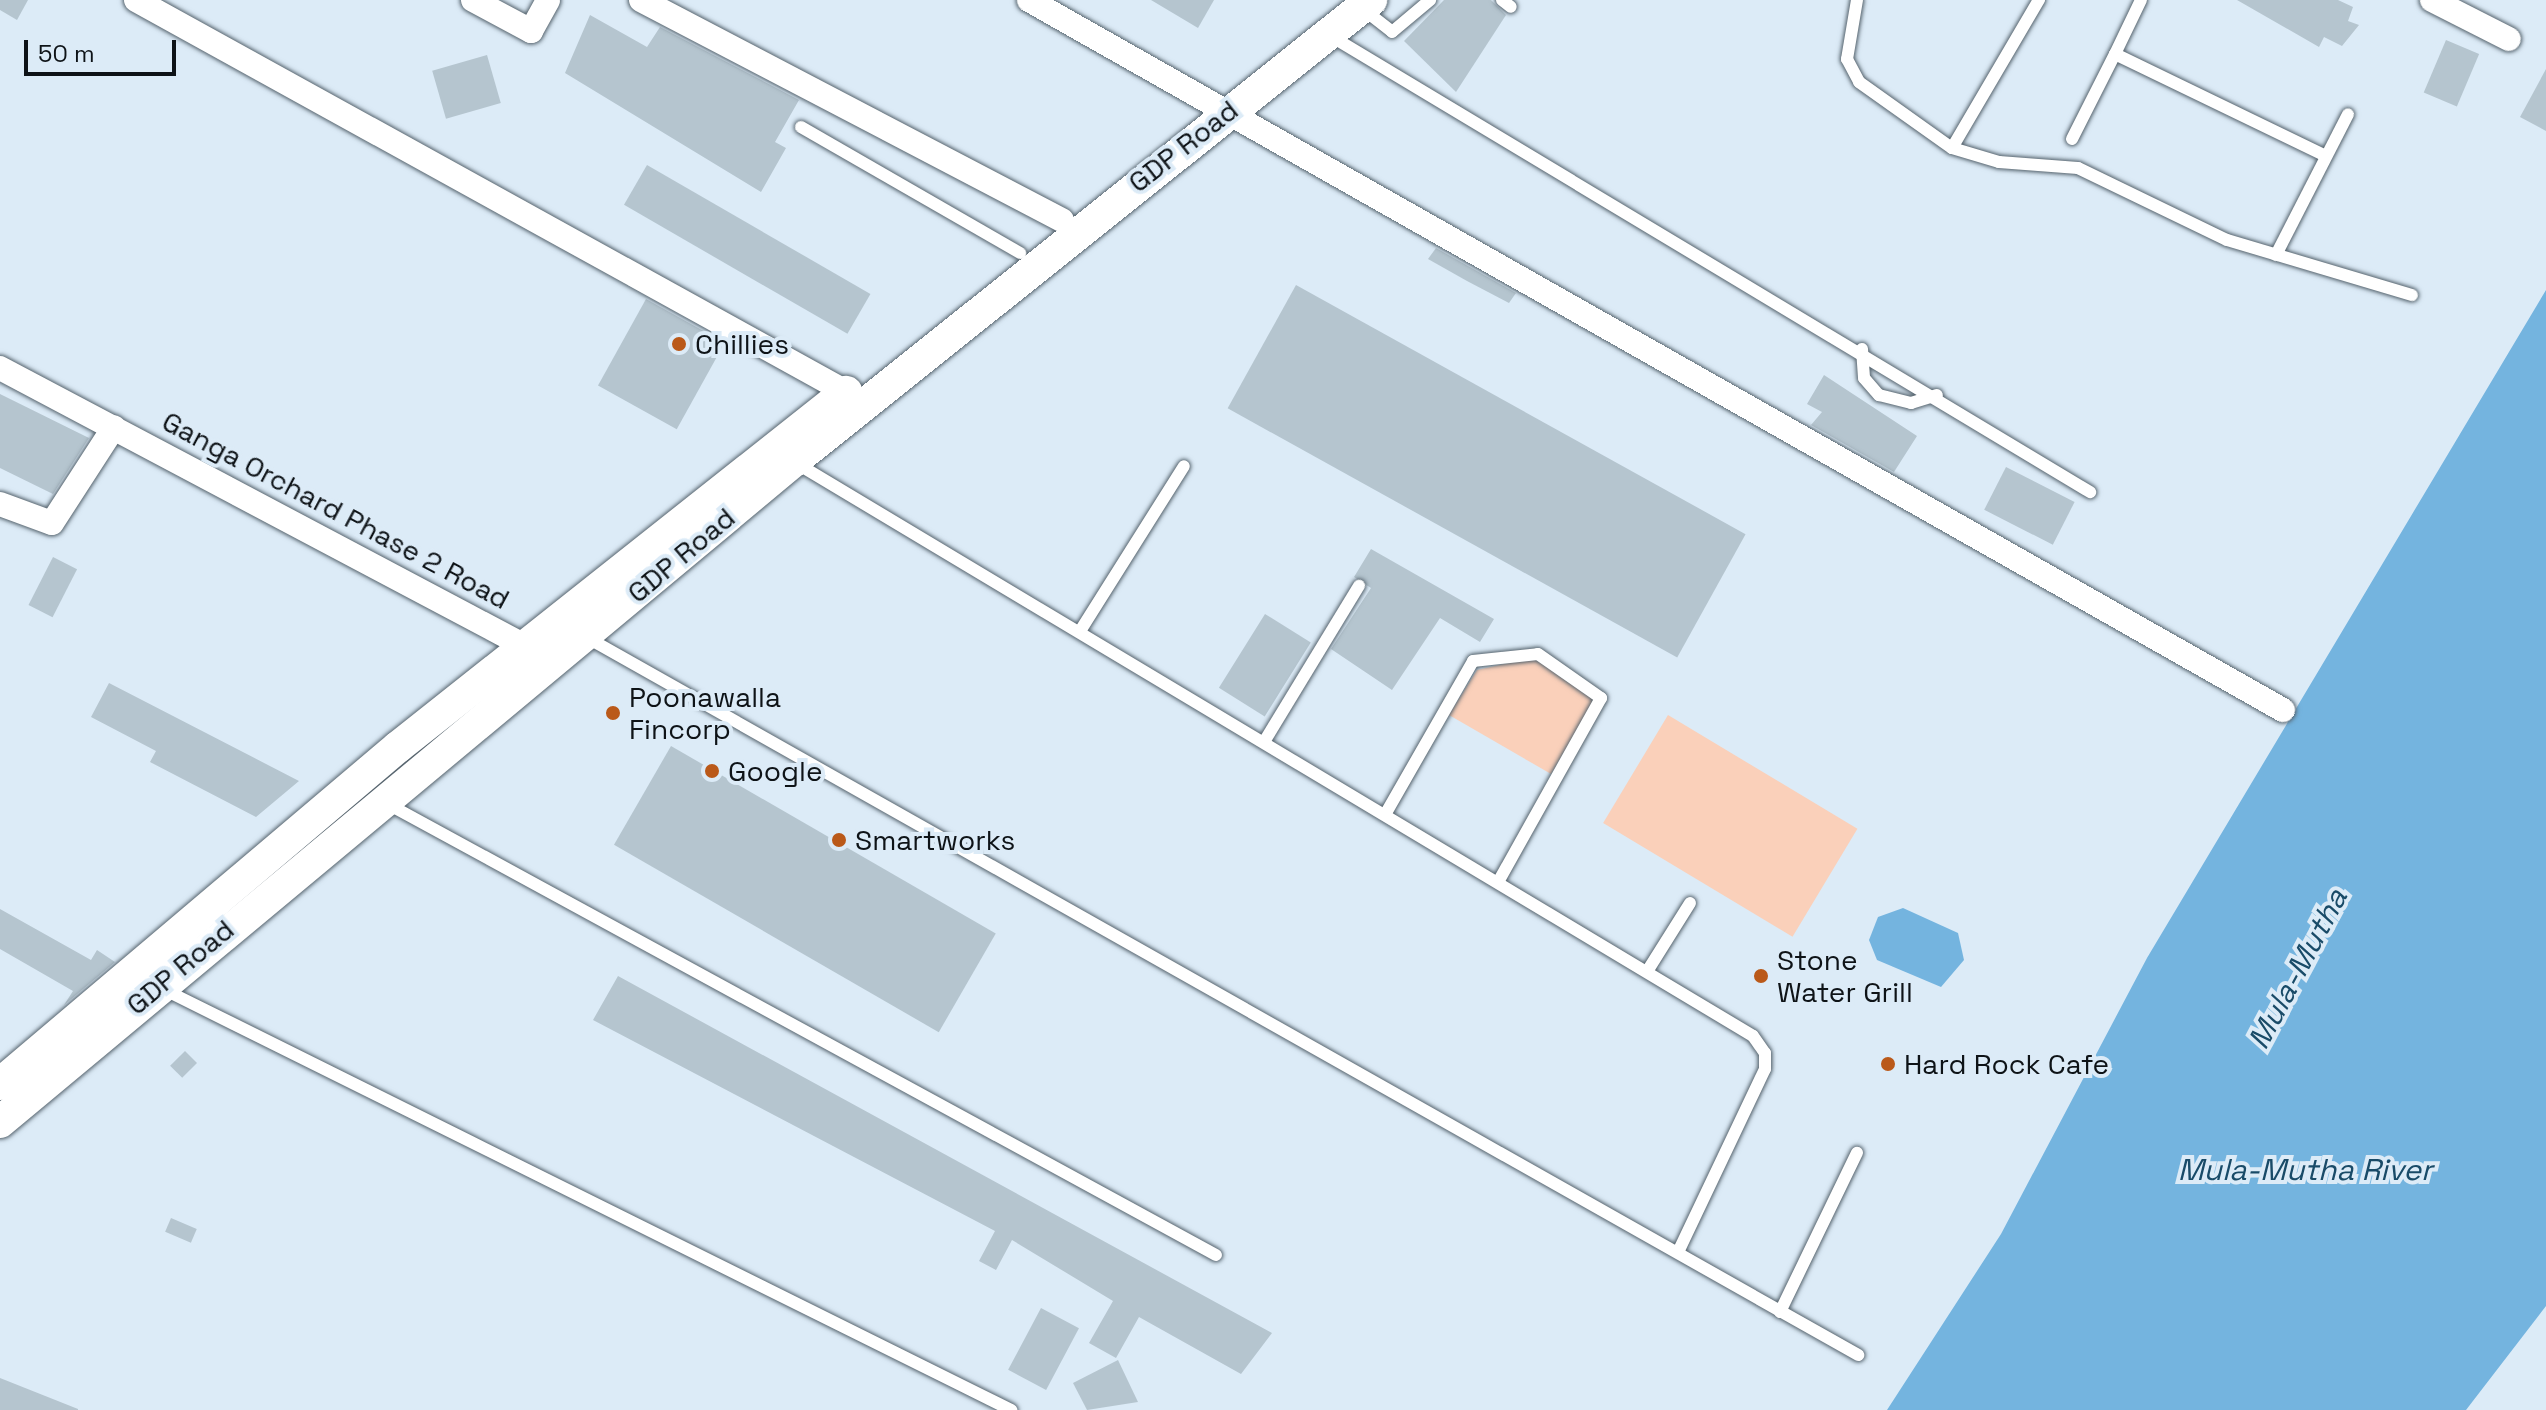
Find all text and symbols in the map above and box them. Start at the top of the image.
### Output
scale bar [28,24,180,74]
text: 50 m [38,38,95,69]
street label: GDP Road [1122,93,1244,199]
place label: Chillies [695,327,789,361]
marker: Chillies [670,335,688,353]
street label: Ganga Orchard Phase 2 Road [157,404,515,616]
street label: GDP Road [620,500,742,610]
place label: Poonawalla Fincorp [629,680,781,746]
marker: Poonawalla Fincorp [604,704,622,722]
place label: Google [728,754,822,788]
marker: Google [703,762,721,780]
place label: Smartworks [855,823,1015,857]
marker: Smartworks [830,831,848,849]
water label: Mula-Mutha [2241,883,2355,1055]
street label: GDP Road [119,912,241,1022]
place label: Stone Water Grill [1777,943,1913,1009]
marker: Stone Water Grill [1752,967,1770,985]
place label: Hard Rock Cafe [1904,1047,2109,1081]
marker: Hard Rock Cafe [1879,1055,1897,1073]
water label: Mula-Mutha River [2178,1152,2432,1188]

